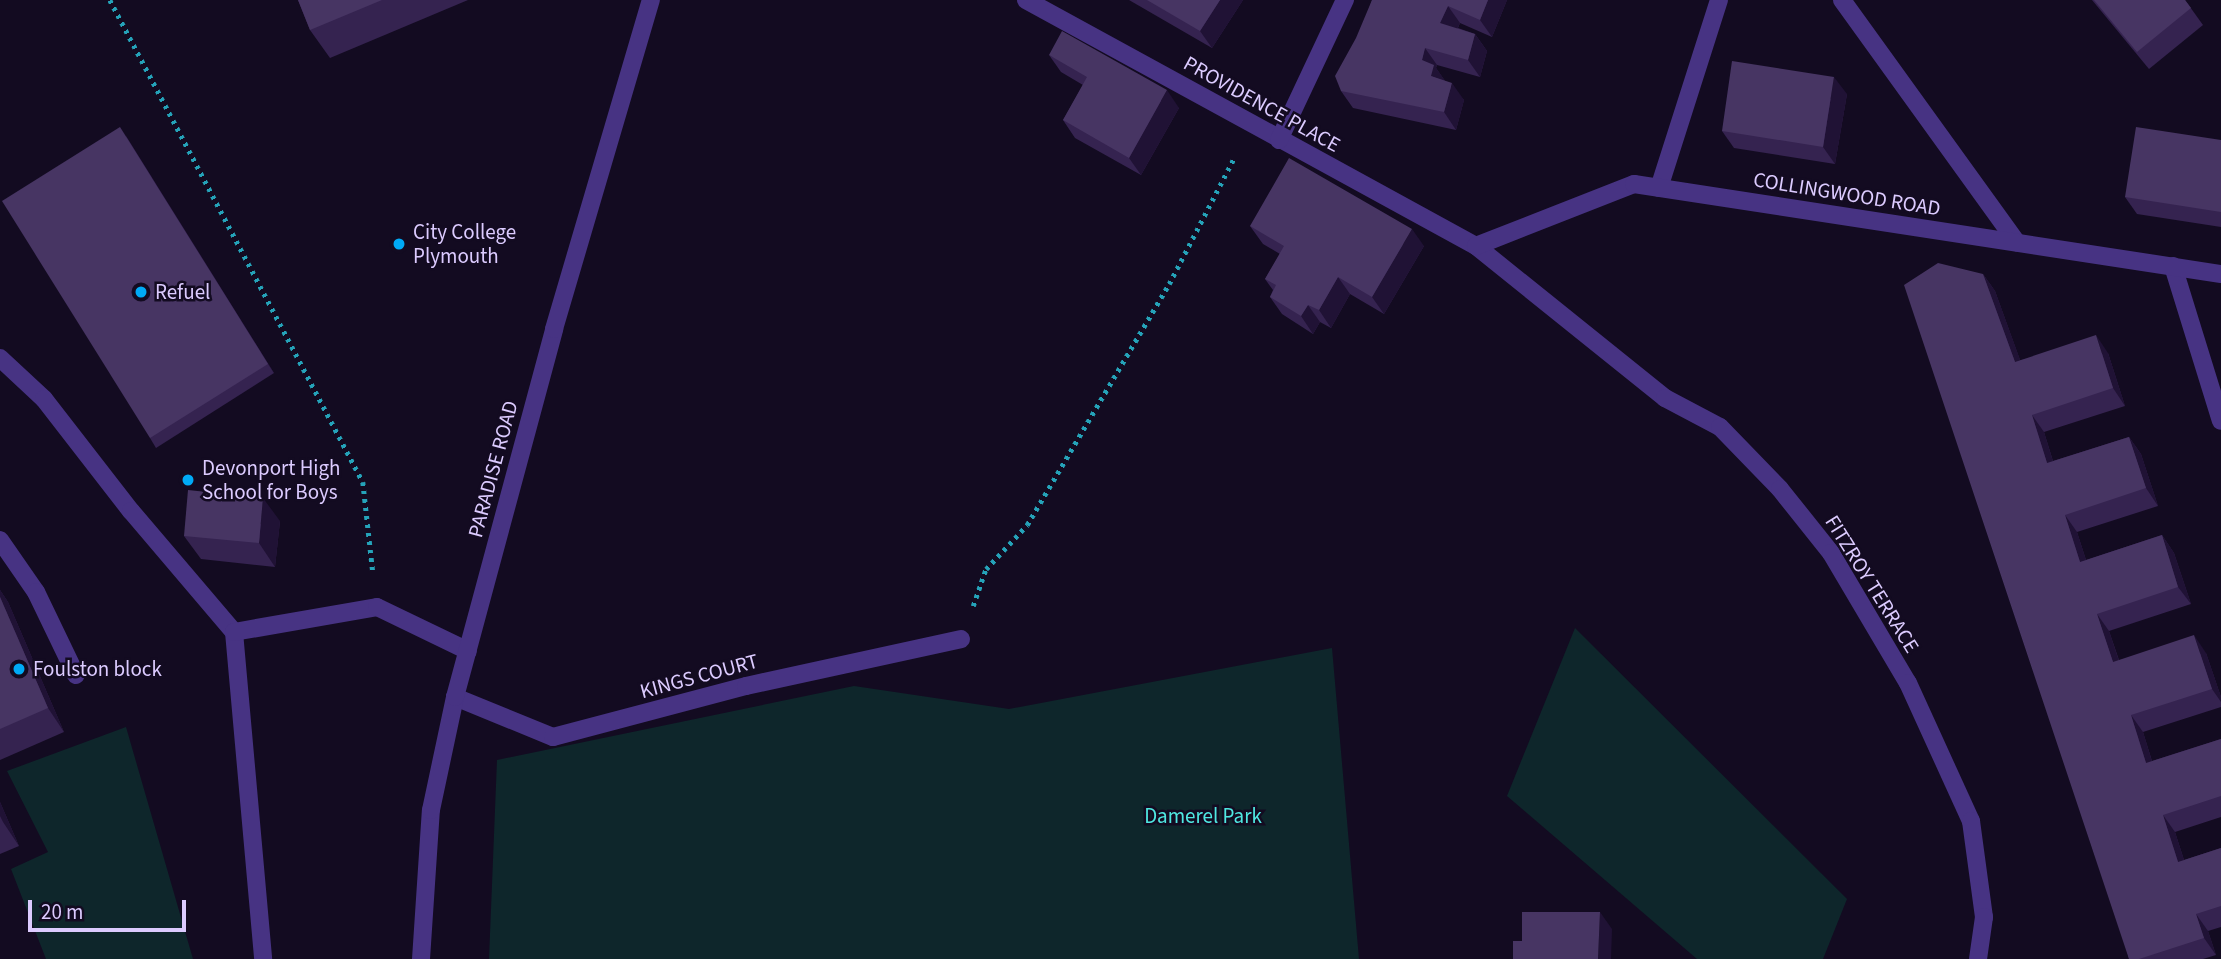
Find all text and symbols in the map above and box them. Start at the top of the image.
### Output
street label: PROVIDENCE PLACE [1179,51,1345,157]
street label: COLLINGWOOD ROAD [1752,167,1942,221]
place label: City College Plymouth [413,219,516,269]
marker: City College Plymouth [391,236,407,252]
place label: Refuel [155,279,210,305]
marker: Refuel [133,284,149,300]
street label: PARADISE ROAD [463,398,523,540]
place label: Devonport High School for Boys [202,455,341,505]
marker: Devonport High School for Boys [180,472,196,488]
street label: FITZROY TERRACE [1820,511,1924,657]
street label: KINGS COURT [637,648,761,704]
place label: Foulston block [33,656,162,682]
marker: Foulston block [11,661,27,677]
park label: Damerel Park [1144,803,1262,829]
scale bar [32,886,189,930]
text: 20 m [41,897,83,927]

